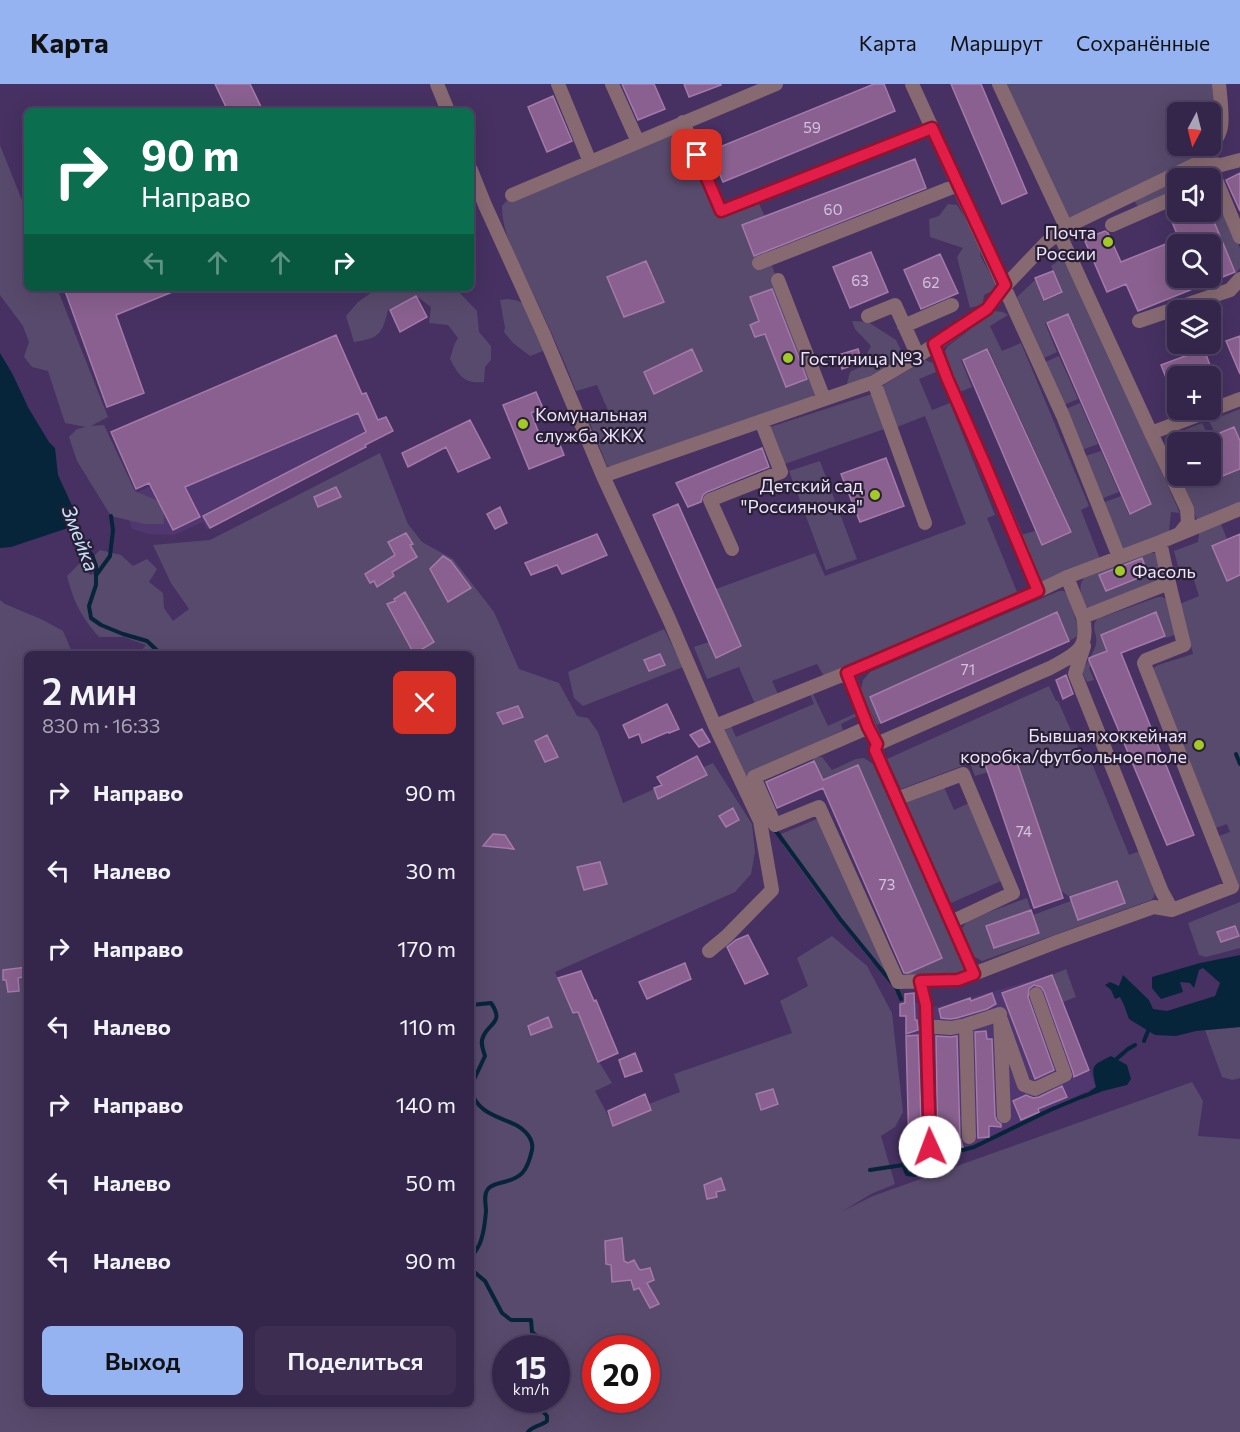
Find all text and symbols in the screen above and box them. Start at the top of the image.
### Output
text: Карта [30,25,109,59]
text: Карта [859,30,917,55]
text: Маршрут [950,30,1043,55]
text: Сохранённые [1076,30,1210,55]
north arrow [1167,102,1221,156]
map controls [1167,102,1221,486]
house number: 59 [803,118,821,136]
text: 90 m [141,128,240,180]
pin [671,129,722,180]
icon: right [42,132,120,210]
icon: arrive [680,138,713,171]
button: sound [1167,168,1221,222]
text: Направо [141,180,251,213]
house number: 60 [824,200,842,218]
place label: Почта России [1036,221,1096,264]
button: search [1167,234,1221,288]
marker: Почта России [1101,235,1115,249]
icon: left [138,246,171,279]
icon: ahead [201,246,234,279]
icon: ahead [264,246,297,279]
icon: right [327,246,360,279]
house number: 63 [851,271,869,289]
house number: 62 [922,273,940,291]
button: layers [1167,300,1221,354]
place label: Гостиница №3 [800,347,922,369]
marker: Гостиница №3 [781,351,795,365]
button: + [1167,366,1221,420]
place label: Комунальная служба ЖКХ [535,403,647,446]
marker: Комунальная служба ЖКХ [516,417,530,431]
button: − [1167,432,1221,486]
place label: Детский сад "Россияночка" [741,474,863,517]
marker: Детский сад "Россияночка" [868,488,882,502]
water label: Змейка [57,502,105,574]
place label: Фасоль [1132,560,1196,582]
marker: Фасоль [1113,564,1127,578]
house number: 71 [961,660,975,678]
text: 2 мин [42,668,137,712]
button: close [393,671,456,734]
text: 830 m · 16:33 [42,713,160,737]
place label: Бывшая хоккейная коробка/футбольное поле [960,724,1187,767]
marker: Бывшая хоккейная коробка/футбольное поле [1192,738,1206,752]
icon: right [42,776,75,809]
text: Направо [93,779,183,806]
text: 90 m [405,779,456,806]
house number: 74 [1016,822,1032,840]
icon: left [42,854,75,887]
text: Налево [93,857,171,884]
text: 30 m [406,857,456,884]
house number: 73 [879,875,895,893]
icon: right [42,932,75,965]
text: Направо [93,935,183,962]
text: 170 m [397,935,456,962]
icon: left [42,1010,75,1043]
text: Налево [93,1013,171,1040]
text: 110 m [399,1013,456,1040]
icon: right [42,1088,75,1121]
text: Направо [93,1091,183,1118]
text: 140 m [396,1091,456,1118]
position arrow [898,1115,962,1179]
icon: left [42,1166,75,1199]
text: Налево [93,1169,171,1196]
text: 50 m [406,1169,456,1196]
icon: left [42,1244,75,1277]
text: Налево [93,1247,171,1274]
text: 90 m [405,1247,456,1274]
button: Выход [42,1326,243,1395]
button: Поделиться [255,1326,456,1395]
speed limit sign: 20 [582,1335,660,1413]
text: 15 [515,1348,547,1385]
text: km/h [513,1380,549,1398]

